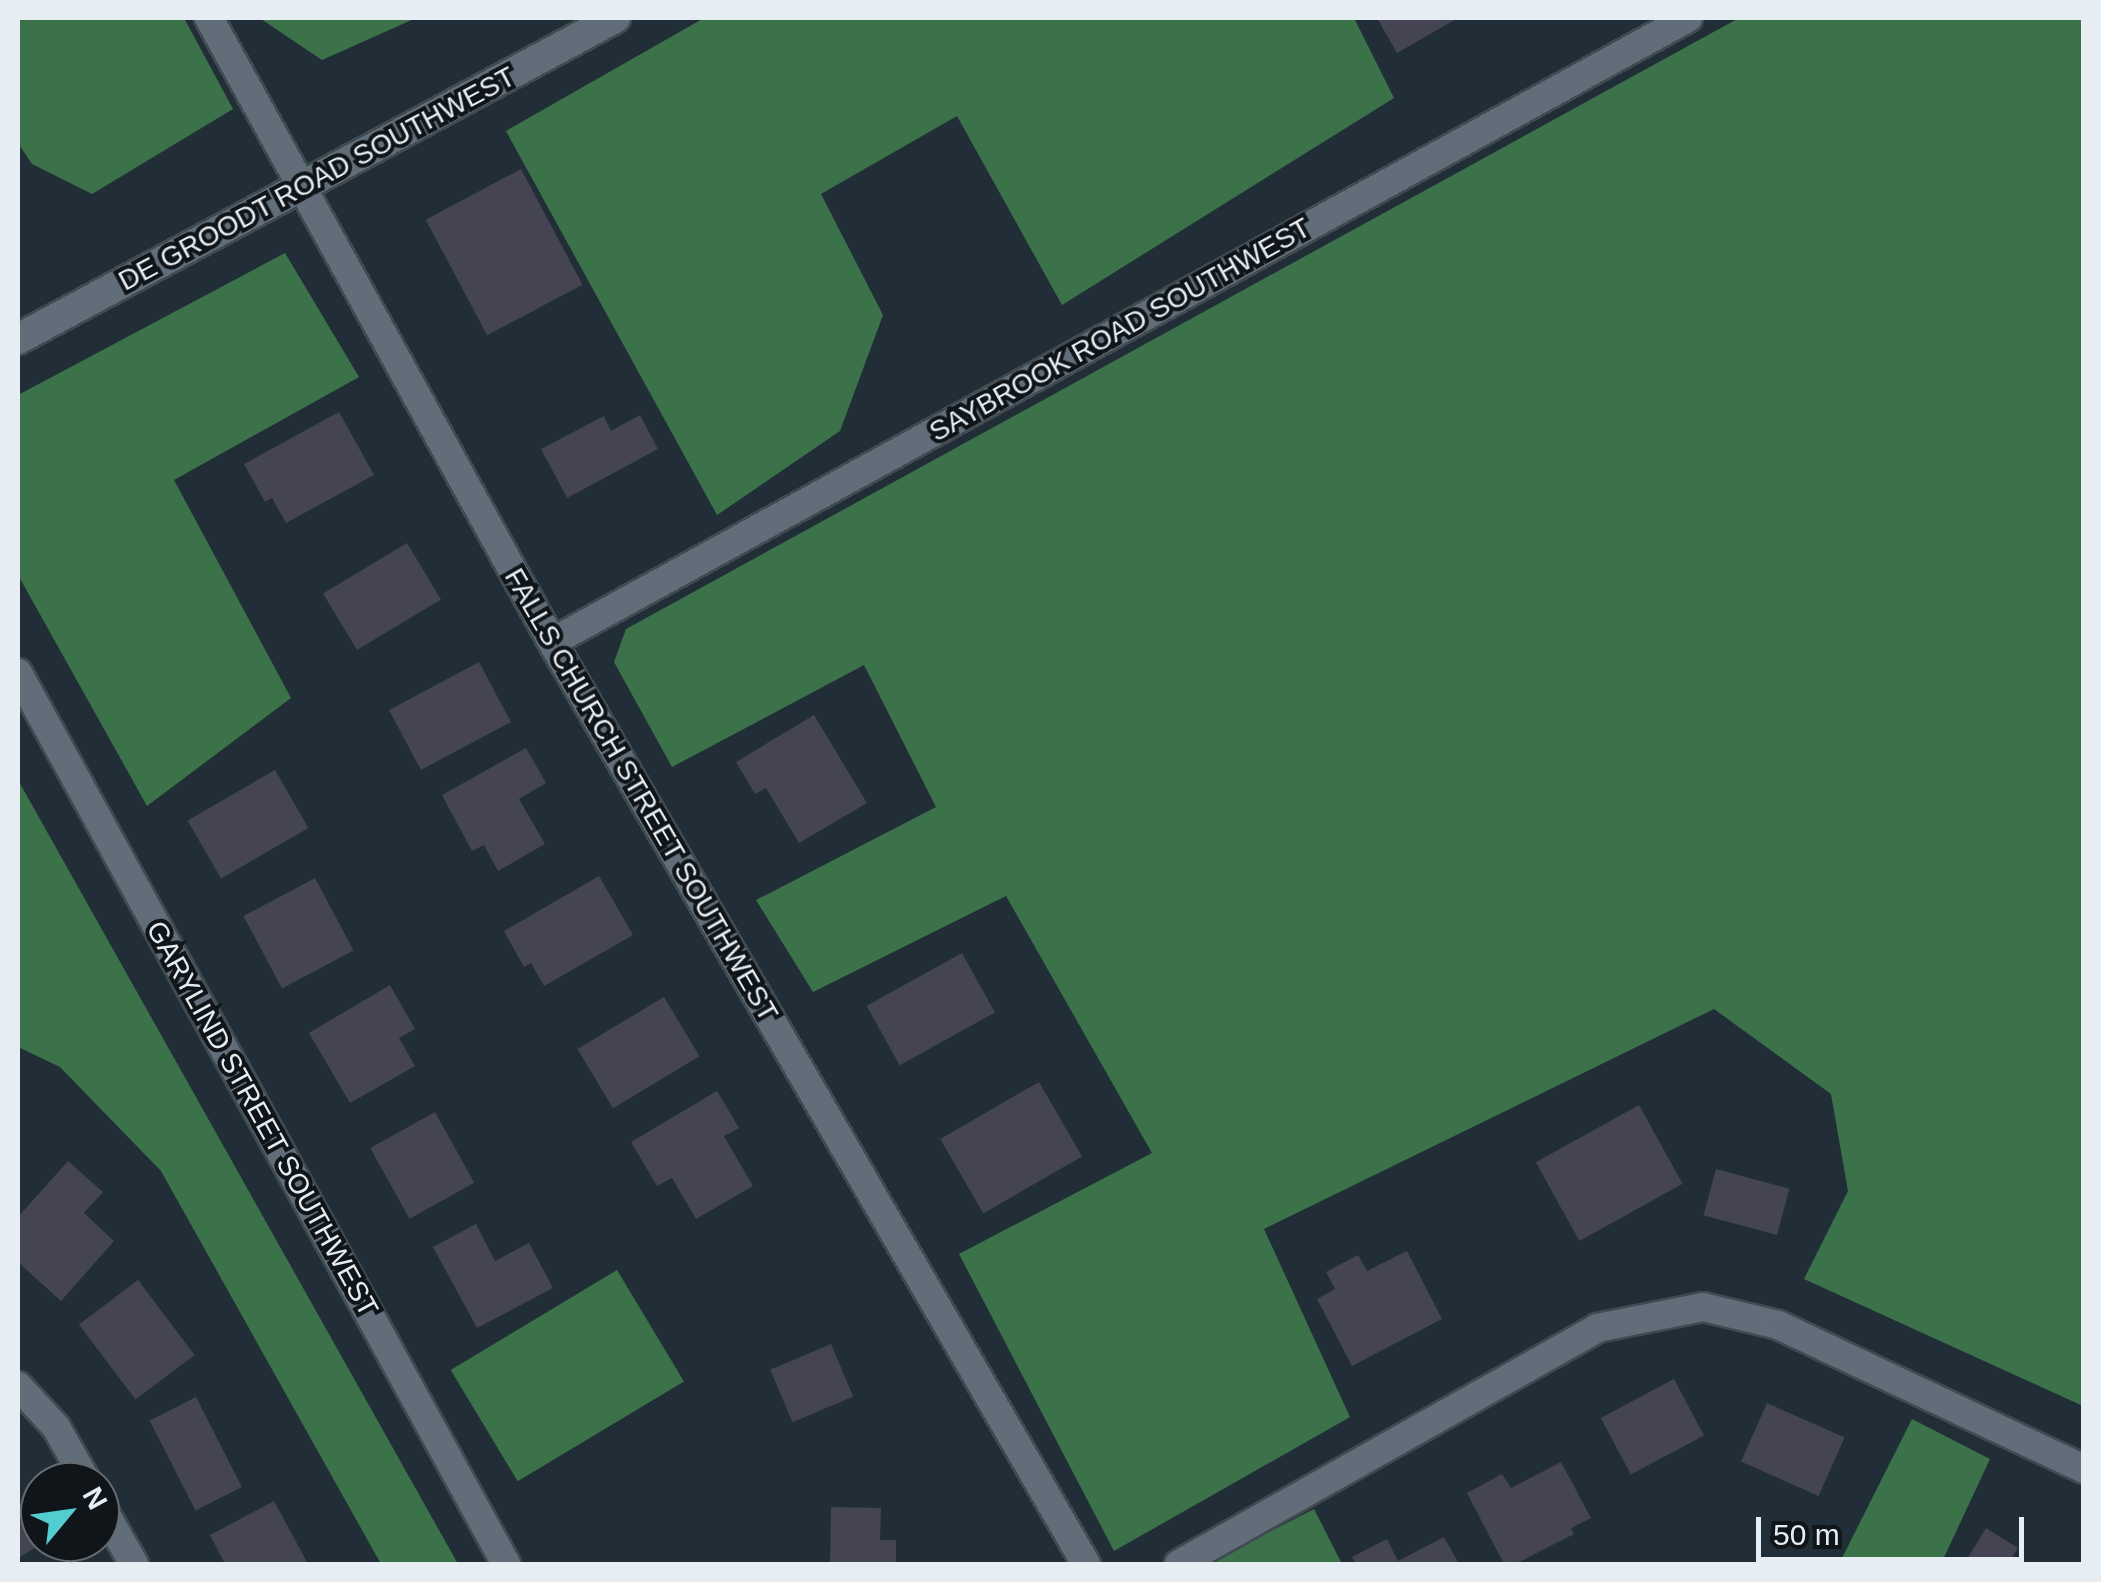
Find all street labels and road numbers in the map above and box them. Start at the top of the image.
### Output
street label: DE GROODT ROAD SOUTHWEST [113,60,521,298]
street label: SAYBROOK ROAD SOUTHWEST [924,211,1316,449]
street label: FALLS CHURCH STREET SOUTHWEST [497,562,785,1028]
street label: GARYLIND STREET SOUTHWEST [139,915,385,1323]

